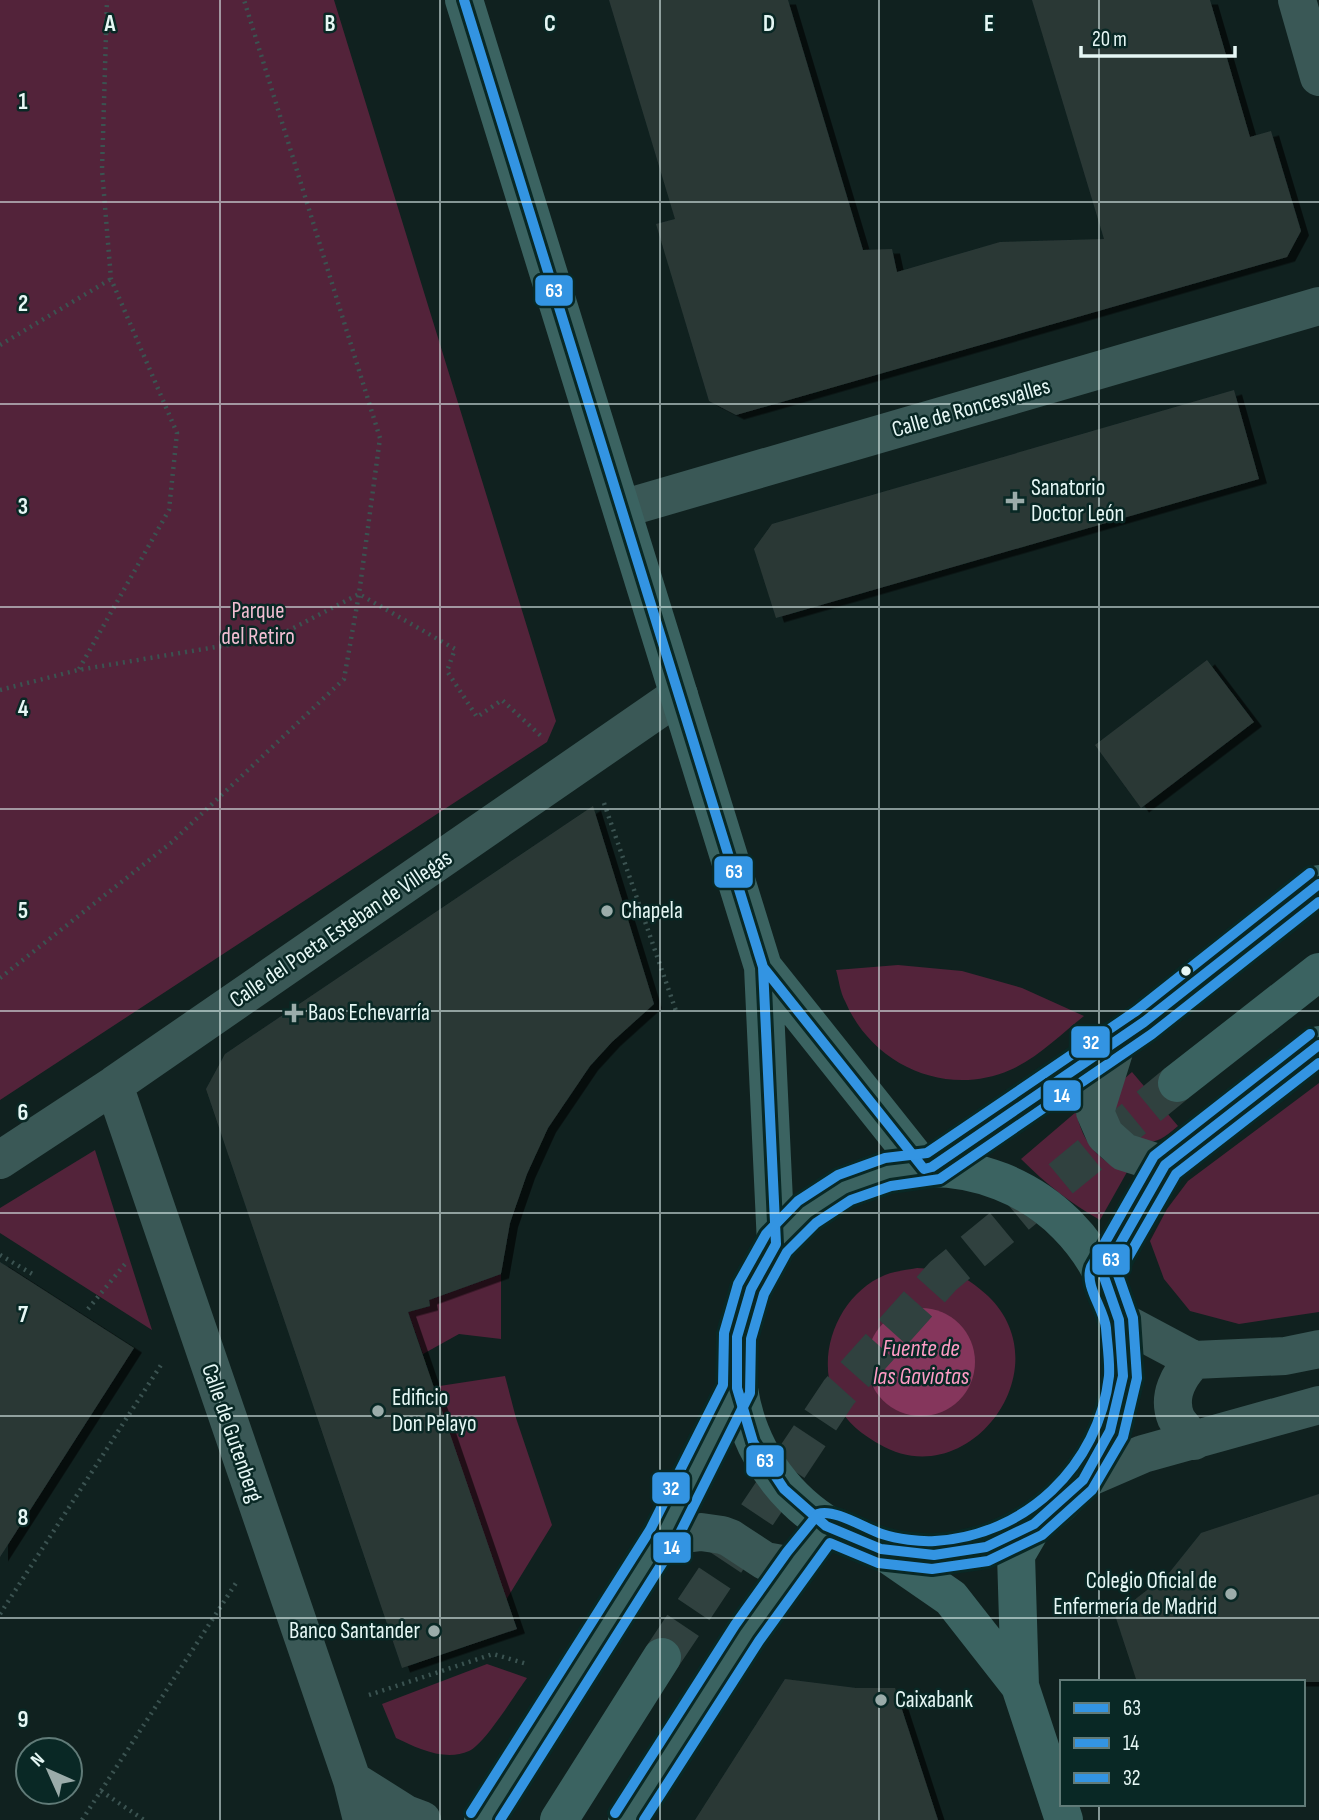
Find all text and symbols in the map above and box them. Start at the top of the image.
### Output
text: A [104,10,117,38]
text: B [325,10,336,38]
text: C [544,10,556,38]
text: D [763,10,775,38]
text: E [984,10,994,38]
scale bar [1081,14,1235,58]
text: 20 m [1092,27,1127,52]
text: 1 [18,88,28,116]
line badge: 63 [534,274,574,307]
text: 63 [545,280,563,303]
text: 2 [18,290,28,318]
street label: Calle de Roncesvalles [889,372,1053,444]
place label: Sanatorio Doctor León [1031,474,1124,528]
marker: Sanatorio Doctor León [1005,491,1025,511]
text: 3 [18,493,28,521]
park label: Parque del Retiro [221,597,295,651]
text: 4 [18,695,29,723]
street label: Calle del Poeta Esteban de Villegas [224,844,458,1014]
line badge: 63 [713,855,754,889]
text: 63 [725,861,743,884]
text: 5 [18,897,28,925]
place label: Chapela [621,897,683,925]
marker: Chapela [599,903,615,919]
unlabelled marker [1179,964,1193,978]
place label: Baos Echevarría [308,999,430,1027]
marker: Baos Echevarría [286,1005,302,1021]
line badge: 32 [1070,1025,1111,1059]
text: 32 [1083,1032,1099,1055]
line badge: 14 [1042,1079,1082,1112]
text: 14 [1054,1085,1070,1108]
text: 6 [18,1099,28,1127]
line badge: 63 [1091,1243,1131,1276]
text: 63 [1102,1249,1120,1272]
text: 7 [18,1301,28,1329]
water label: Fuente de las Gaviotas [873,1334,970,1391]
street label: Calle de Gutenberg [195,1360,269,1506]
place label: Edificio Don Pelayo [392,1384,477,1438]
marker: Edificio Don Pelayo [370,1403,386,1419]
line badge: 63 [745,1444,785,1478]
text: 63 [756,1450,774,1473]
line badge: 32 [651,1471,691,1505]
text: 32 [663,1478,679,1501]
text: 8 [18,1504,29,1532]
line badge: 14 [652,1531,692,1564]
text: 14 [664,1537,680,1560]
place label: Colegio Oficial de Enfermería de Madrid [1053,1567,1217,1621]
marker: Colegio Oficial de Enfermería de Madrid [1223,1586,1239,1602]
place label: Banco Santander [289,1617,420,1645]
marker: Banco Santander [426,1623,442,1639]
legend [1060,1680,1305,1806]
place label: Caixabank [895,1686,973,1714]
marker: Caixabank [873,1692,889,1708]
text: 63 [1123,1696,1141,1721]
text: 9 [18,1706,28,1734]
text: 14 [1123,1731,1139,1756]
north arrow [14,1736,84,1806]
text: N [26,1748,50,1772]
text: 32 [1123,1766,1140,1791]

